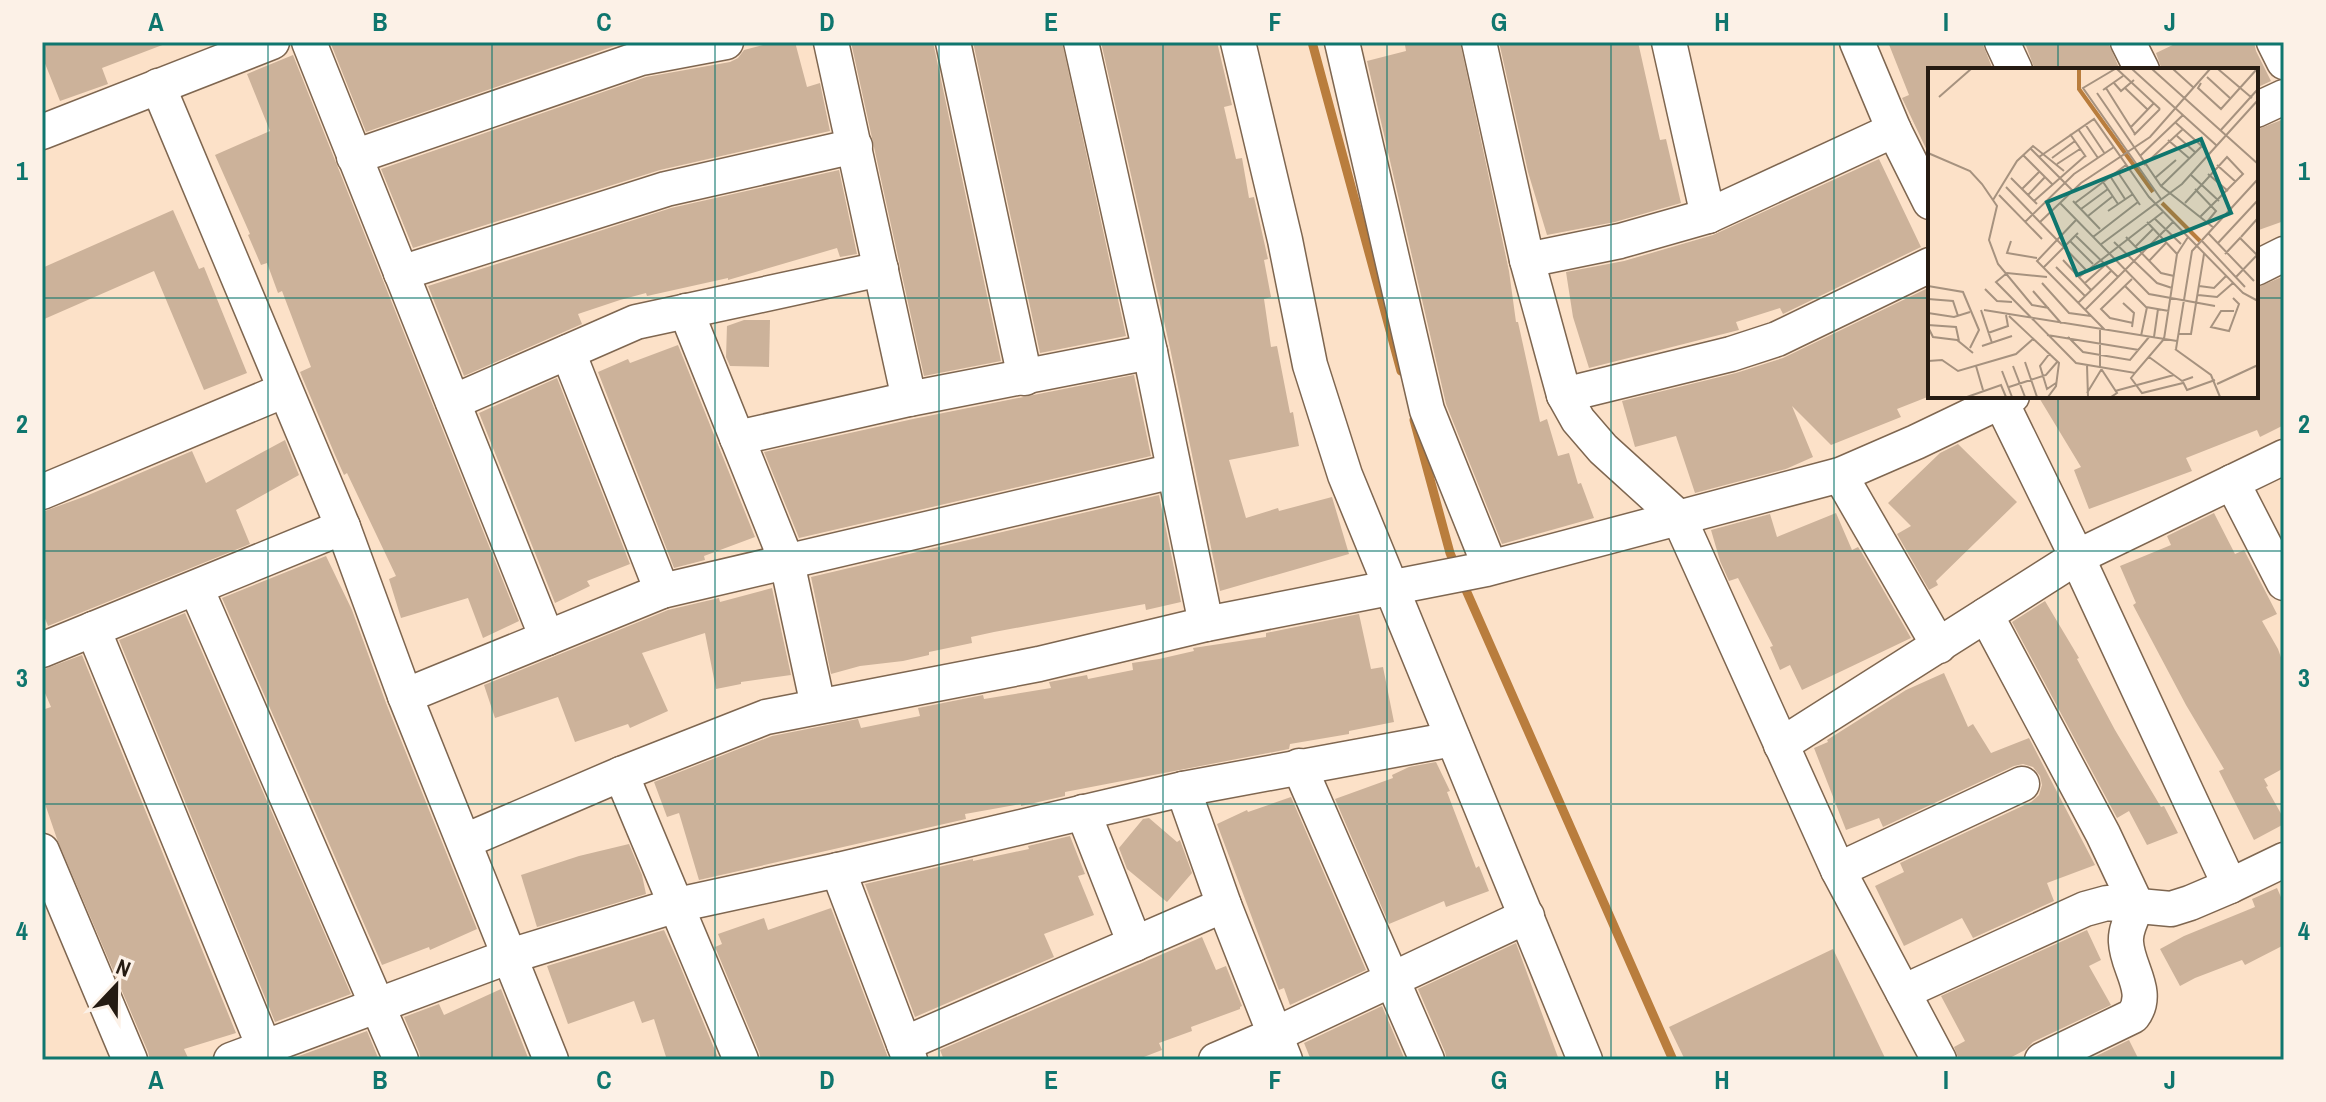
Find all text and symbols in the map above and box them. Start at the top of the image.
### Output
text: A [148,4,164,39]
text: B [372,4,388,39]
text: C [596,4,612,39]
text: D [819,4,835,39]
text: E [1044,4,1058,39]
text: F [1268,4,1282,39]
text: G [1491,4,1507,39]
text: H [1714,4,1730,39]
text: I [1943,4,1949,39]
text: J [2164,4,2176,39]
inset map [1928,68,2258,398]
text: 1 [16,153,28,188]
text: 1 [2298,153,2310,188]
text: 2 [16,406,28,441]
text: 2 [2298,406,2310,441]
text: 3 [16,660,28,695]
text: 3 [2298,660,2310,695]
text: 4 [16,913,28,948]
text: 4 [2298,913,2310,948]
north arrow [76,946,156,1026]
text: N [112,951,135,984]
text: A [148,1062,164,1097]
text: B [372,1062,388,1097]
text: C [596,1062,612,1097]
text: D [819,1062,835,1097]
text: E [1044,1062,1058,1097]
text: F [1268,1062,1282,1097]
text: G [1491,1062,1507,1097]
text: H [1714,1062,1730,1097]
text: I [1943,1062,1949,1097]
text: J [2164,1062,2176,1097]

